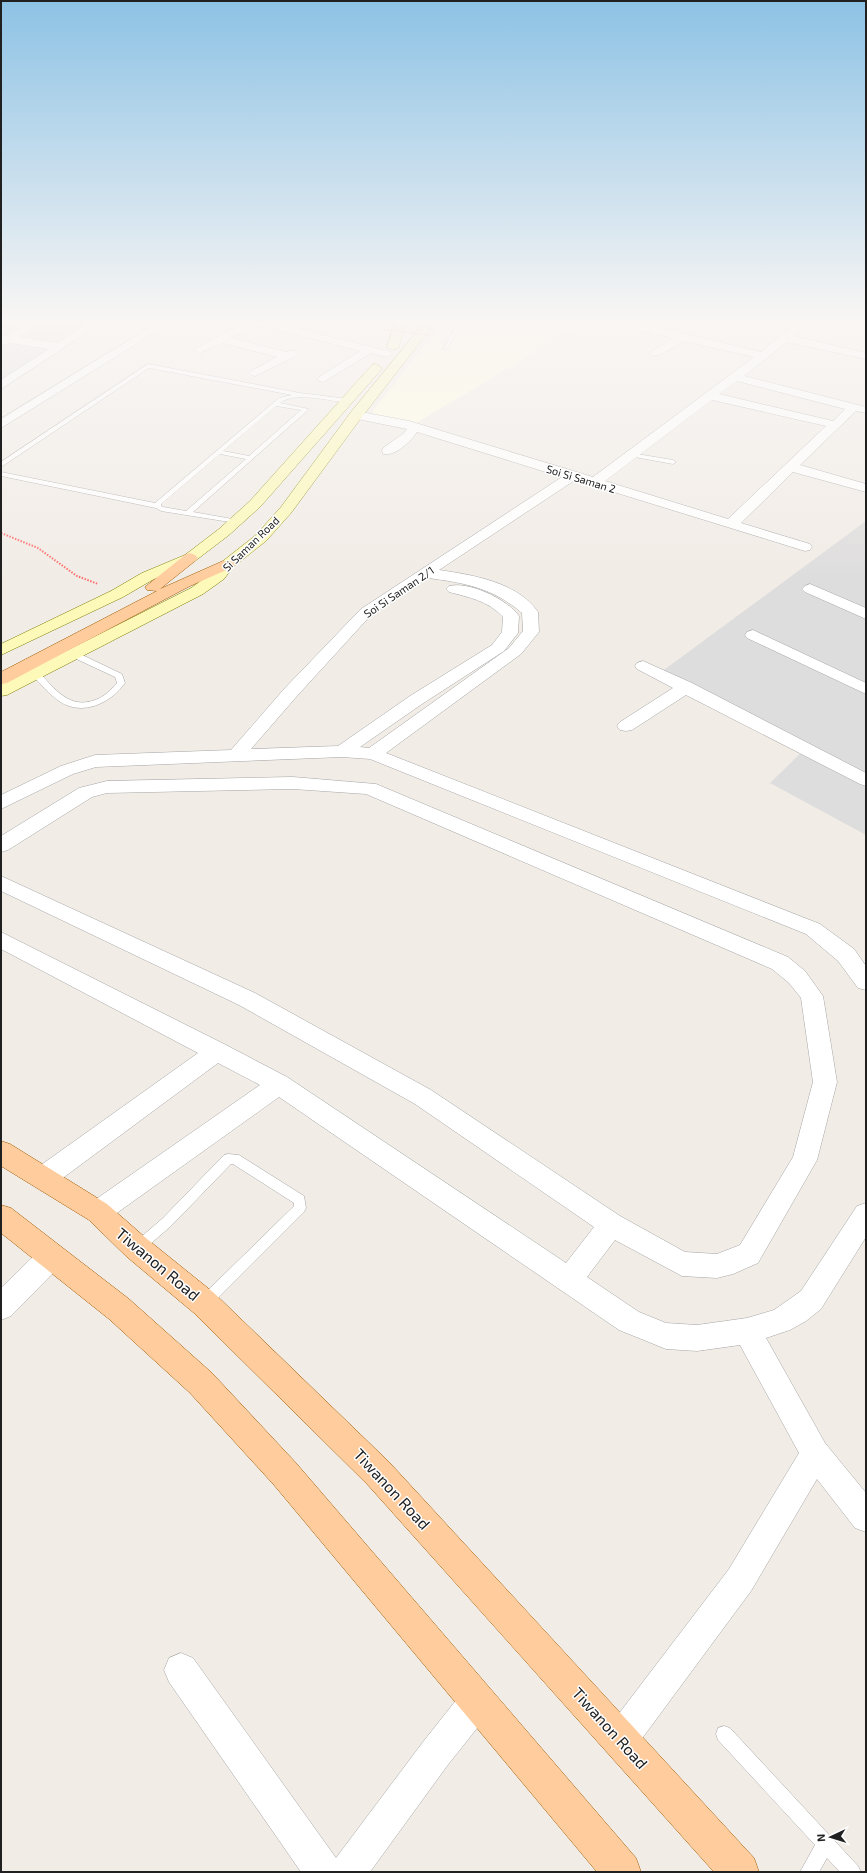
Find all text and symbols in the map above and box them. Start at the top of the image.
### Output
street label: Soi Si Saman 2 [545,462,617,495]
street label: Si Saman Road [220,513,282,574]
street label: Soi Si Saman 2/1 [361,563,436,620]
street label: Tiwanon Road [113,1223,204,1304]
street label: Tiwanon Road [350,1444,435,1533]
street label: Tiwanon Road [569,1683,652,1772]
north arrow [811,1817,851,1857]
text: N [814,1833,827,1842]

